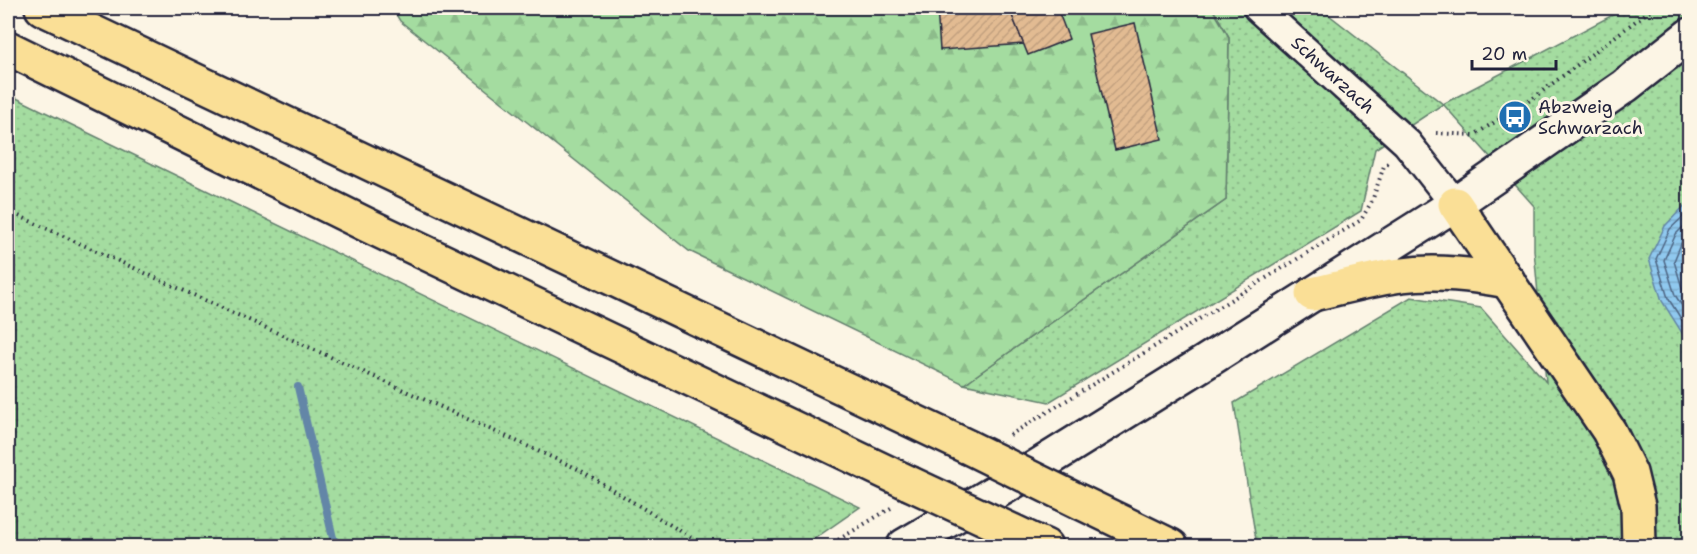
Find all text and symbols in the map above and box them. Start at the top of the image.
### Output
street label: Schwarzach [1286,31,1380,119]
scale bar [1472,33,1556,71]
text: 20 m [1481,42,1527,66]
place label: Abzweig Schwarzach [1538,95,1643,140]
bus stop icon: Abzweig Schwarzach [1497,99,1533,135]

